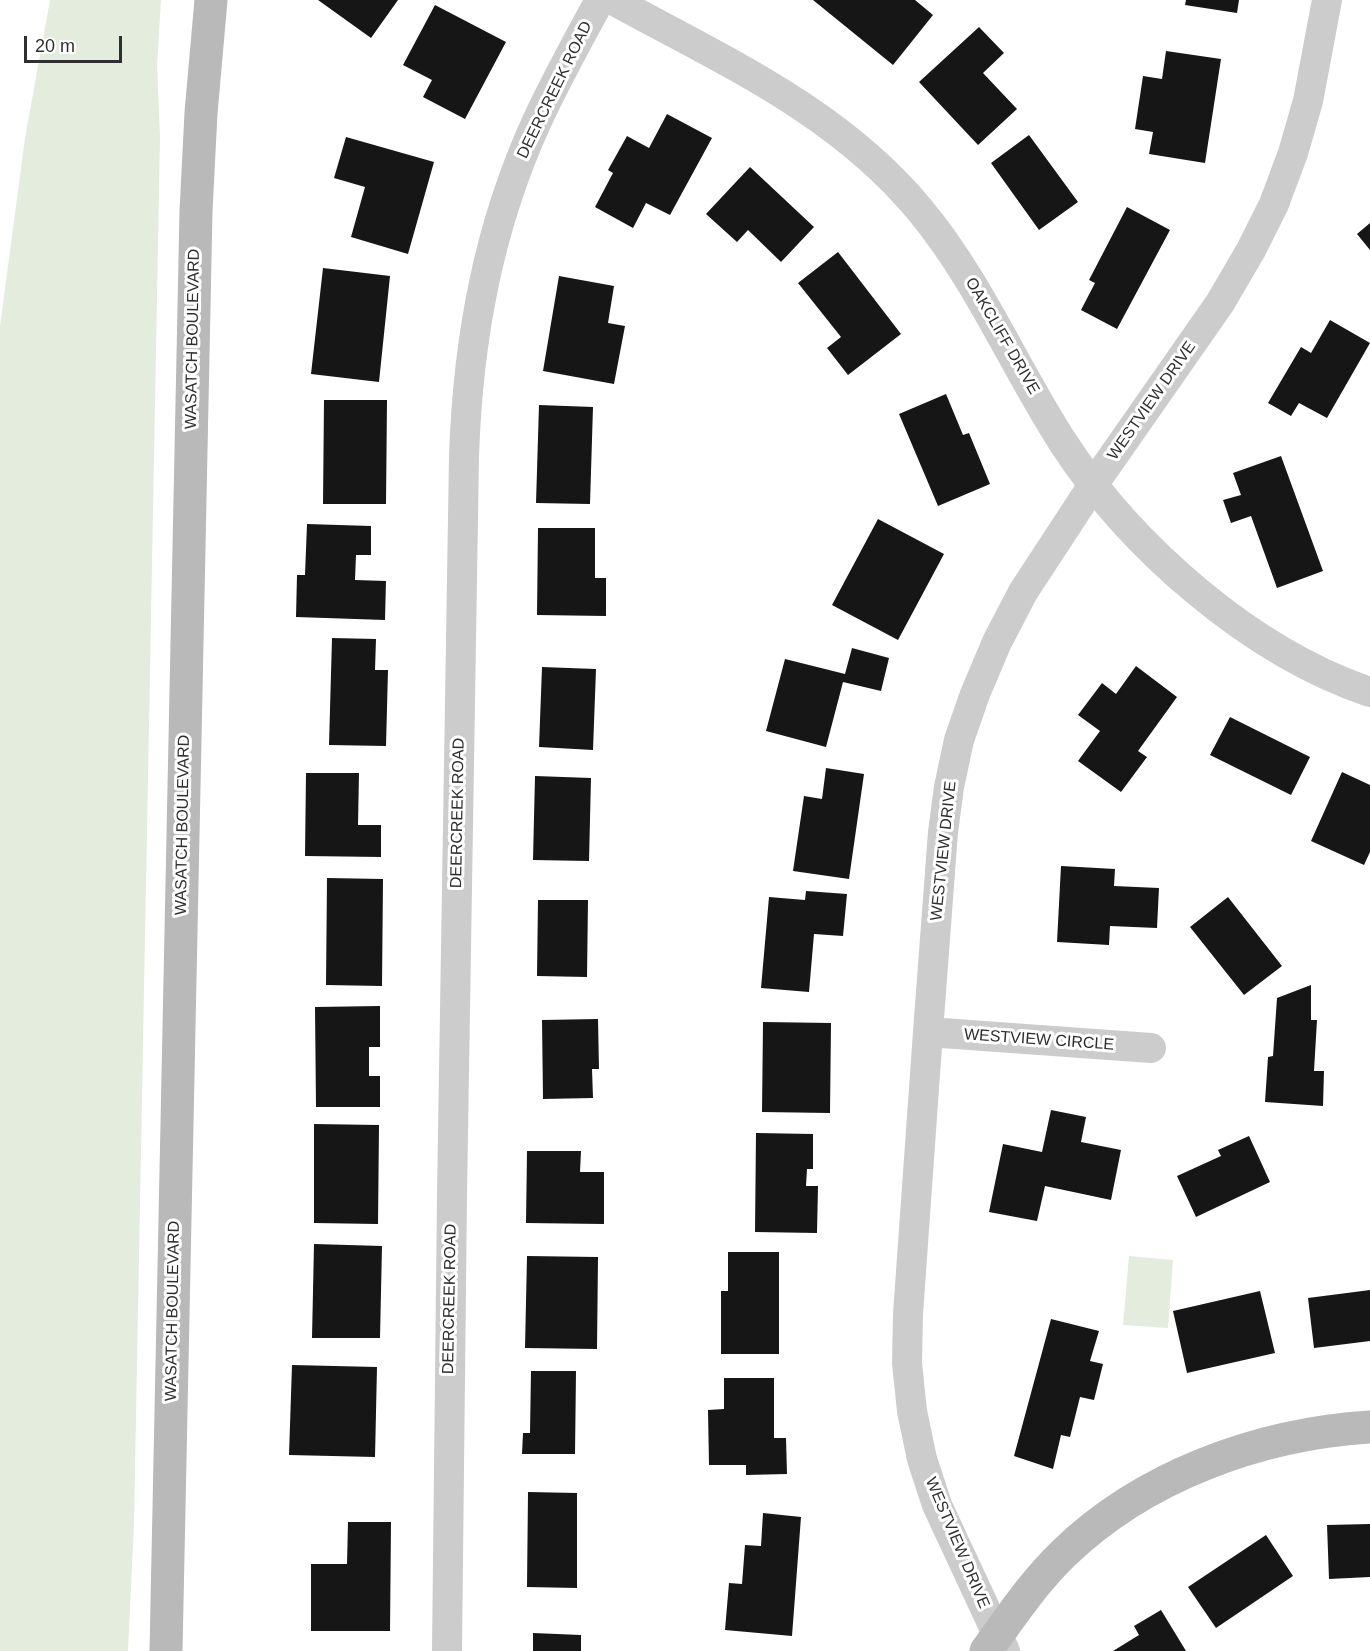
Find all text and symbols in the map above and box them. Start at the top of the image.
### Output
street label: DEERCREEK ROAD [513,18,597,162]
scale bar [27,24,124,62]
text: 20 m [35,36,75,56]
street label: WASATCH BOULEVARD [182,249,204,429]
street label: OAKCLIFF DRIVE [961,274,1043,398]
street label: WESTVIEW DRIVE [1104,338,1200,464]
street label: WASATCH BOULEVARD [172,735,194,915]
street label: DEERCREEK ROAD [447,738,469,888]
street label: WESTVIEW DRIVE [927,780,961,922]
street label: WESTVIEW CIRCLE [963,1025,1115,1055]
street label: WASATCH BOULEVARD [162,1221,184,1401]
street label: DEERCREEK ROAD [439,1224,461,1374]
street label: WESTVIEW DRIVE [921,1475,993,1611]

